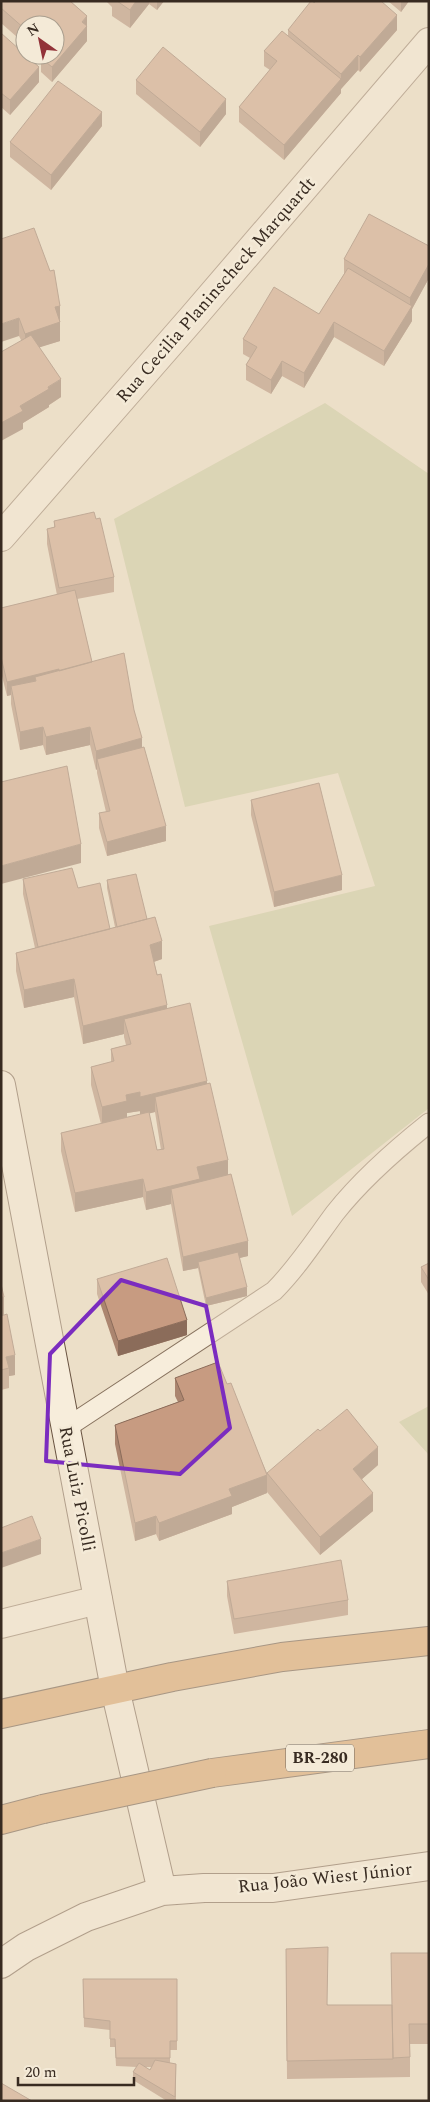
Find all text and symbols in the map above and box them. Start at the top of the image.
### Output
north arrow [15,15,65,65]
text: N [23,18,44,41]
street label: Rua Cecilia Planinscheck Marquardt [110,171,322,409]
street label: Rua Luiz Picolli [52,1424,102,1554]
road number: BR-280 [286,1745,354,1772]
street label: Rua João Wiest Júnior [237,1855,413,1901]
scale bar [18,2054,134,2086]
text: 20 m [25,2061,57,2084]

